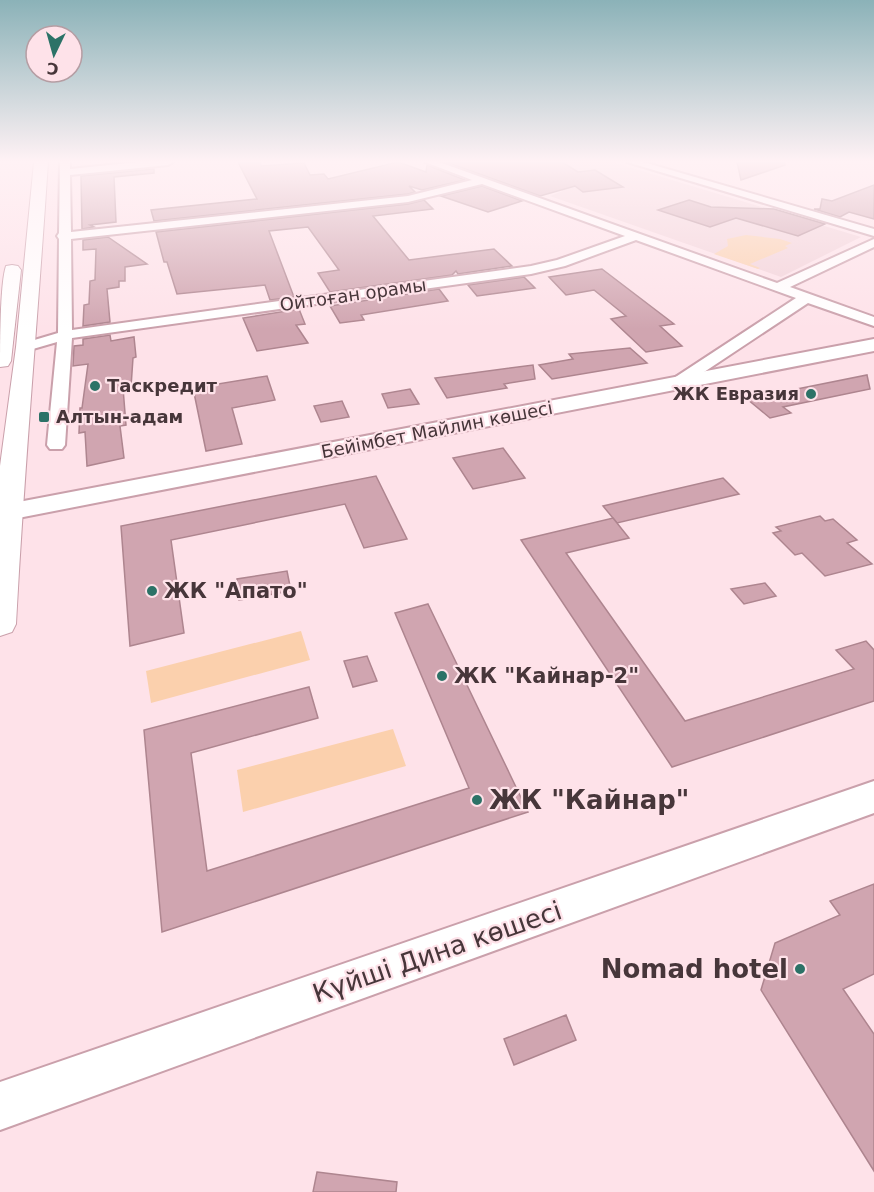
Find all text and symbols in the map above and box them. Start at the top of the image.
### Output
north arrow [24,24,84,84]
text: С [46,58,59,78]
street label: Ойтоған орамы [278,274,428,315]
place label: Таскредит [107,375,218,396]
marker: Таскредит [88,379,102,393]
place label: ЖК Евразия [673,383,799,404]
marker: ЖК Евразия [804,387,818,401]
street label: Бейімбет Майлин көшесі [319,397,554,462]
place label: Алтын-адам [56,406,183,427]
marker: Алтын-адам [37,410,51,424]
place label: ЖК "Апато" [164,579,308,603]
marker: ЖК "Апато" [145,584,159,598]
place label: ЖК "Кайнар-2" [454,664,639,688]
marker: ЖК "Кайнар-2" [435,669,449,683]
place label: ЖК "Кайнар" [489,785,689,815]
marker: ЖК "Кайнар" [470,793,484,807]
street label: Күйші Дина көшесі [309,895,565,1009]
place label: Nomad hotel [601,954,788,984]
marker: Nomad hotel [793,962,807,976]

